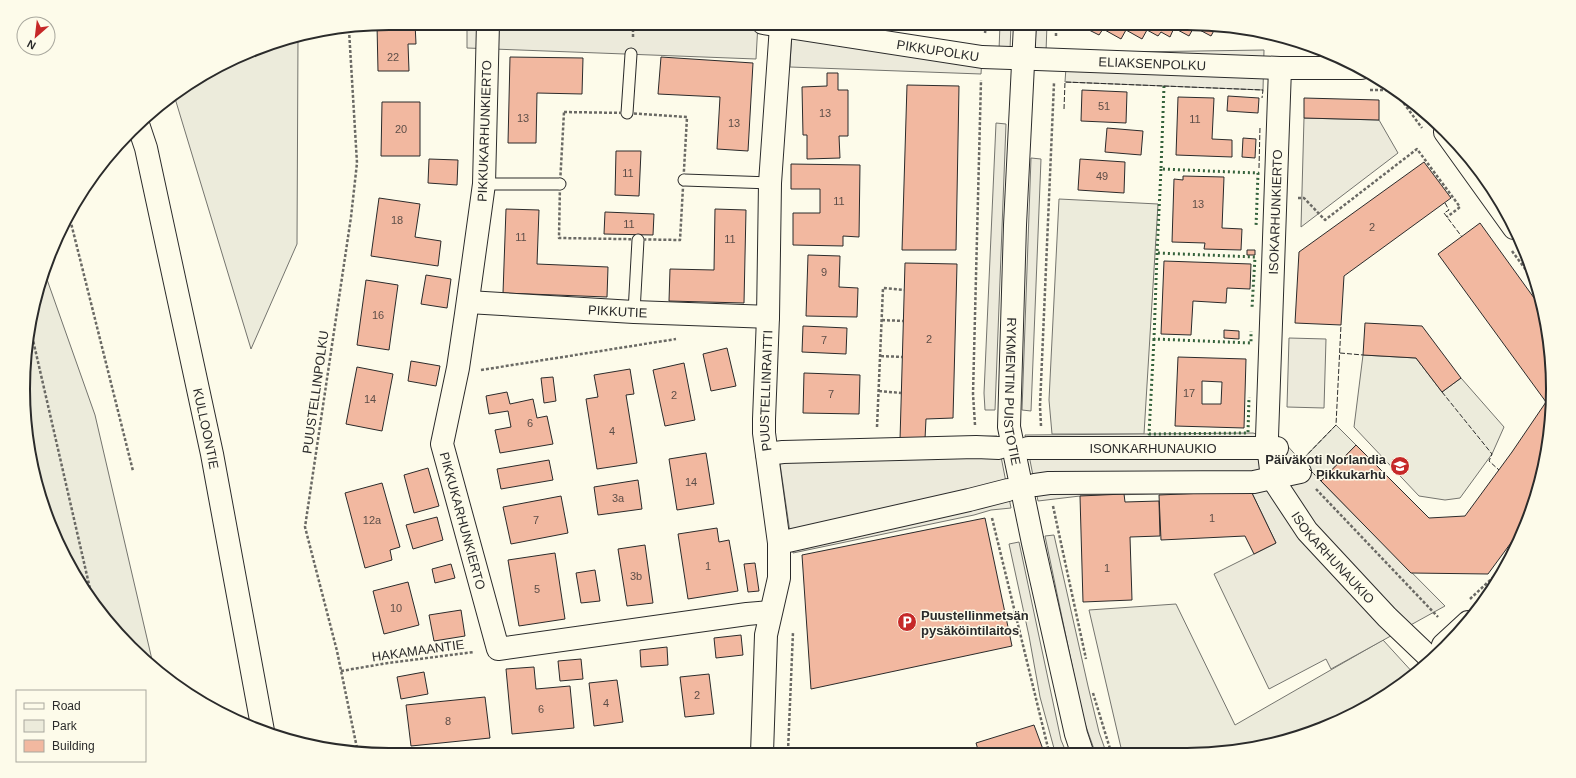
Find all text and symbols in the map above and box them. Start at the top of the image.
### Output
north arrow [16,16,56,56]
street label: PIKKUPOLKU [896,37,980,64]
text: N [25,38,38,52]
house number: 22 [387,51,399,63]
street label: ELIAKSENPOLKU [1098,54,1206,73]
street label: PIKKUKARHUNKIERTO [475,60,494,202]
house number: 51 [1098,100,1110,112]
house number: 13 [819,107,831,119]
house number: 13 [517,112,529,124]
house number: 11 [1189,113,1201,125]
house number: 13 [728,117,740,129]
house number: 20 [395,123,407,135]
street label: ISOKARHUNKIERTO [1266,149,1285,275]
house number: 11 [622,167,634,179]
house number: 49 [1096,170,1108,182]
house number: 11 [833,195,845,207]
house number: 13 [1192,198,1204,210]
house number: 18 [391,214,403,226]
house number: 11 [623,218,635,230]
house number: 2 [1369,221,1375,233]
house number: 11 [515,231,527,243]
house number: 11 [724,233,736,245]
house number: 9 [821,266,827,278]
street label: PIKKUTIE [588,302,648,321]
house number: 16 [372,309,384,321]
street label: RYKMENTIN PUISTOTIE [1001,317,1024,467]
street label: PUUSTELLINPOLKU [299,329,332,455]
street label: PUUSTELLINRAITTI [757,330,775,452]
house number: 2 [926,333,932,345]
house number: 7 [821,334,827,346]
street label: KULLOONTIE [190,387,222,471]
house number: 17 [1183,387,1195,399]
house number: 7 [828,388,834,400]
house number: 2 [671,389,677,401]
house number: 14 [364,393,376,405]
house number: 6 [527,417,533,429]
house number: 4 [609,425,615,437]
street label: ISONKARHUNAUKIO [1089,441,1217,456]
street label: PIKKUKARHUNKIERTO [437,450,488,591]
place label: Päiväkoti Norlandia Pikkukarhu [1265,452,1387,482]
school or university icon: Päiväkoti Norlandia Pikkukarhu [1389,455,1411,477]
house number: 14 [685,476,697,488]
house number: 3a [612,492,625,504]
street label: ISOKARHUNAUKIO [1288,509,1377,607]
house number: 1 [1209,512,1215,524]
house number: 12a [363,514,382,526]
house number: 7 [533,514,539,526]
house number: 1 [705,560,711,572]
house number: 1 [1104,562,1110,574]
house number: 3b [630,570,642,582]
house number: 5 [534,583,540,595]
house number: 10 [390,602,402,614]
place label: Puustellinmetsän pysäköintilaitos [921,608,1029,638]
parking icon: Puustellinmetsän pysäköintilaitos [896,611,918,633]
street label: HAKAMAANTIE [371,637,466,664]
house number: 2 [694,689,700,701]
legend [16,690,146,762]
house number: 4 [603,697,609,709]
text: Road [52,699,81,713]
house number: 6 [538,703,544,715]
house number: 8 [445,715,451,727]
text: Park [52,719,78,733]
text: Building [52,739,95,753]

